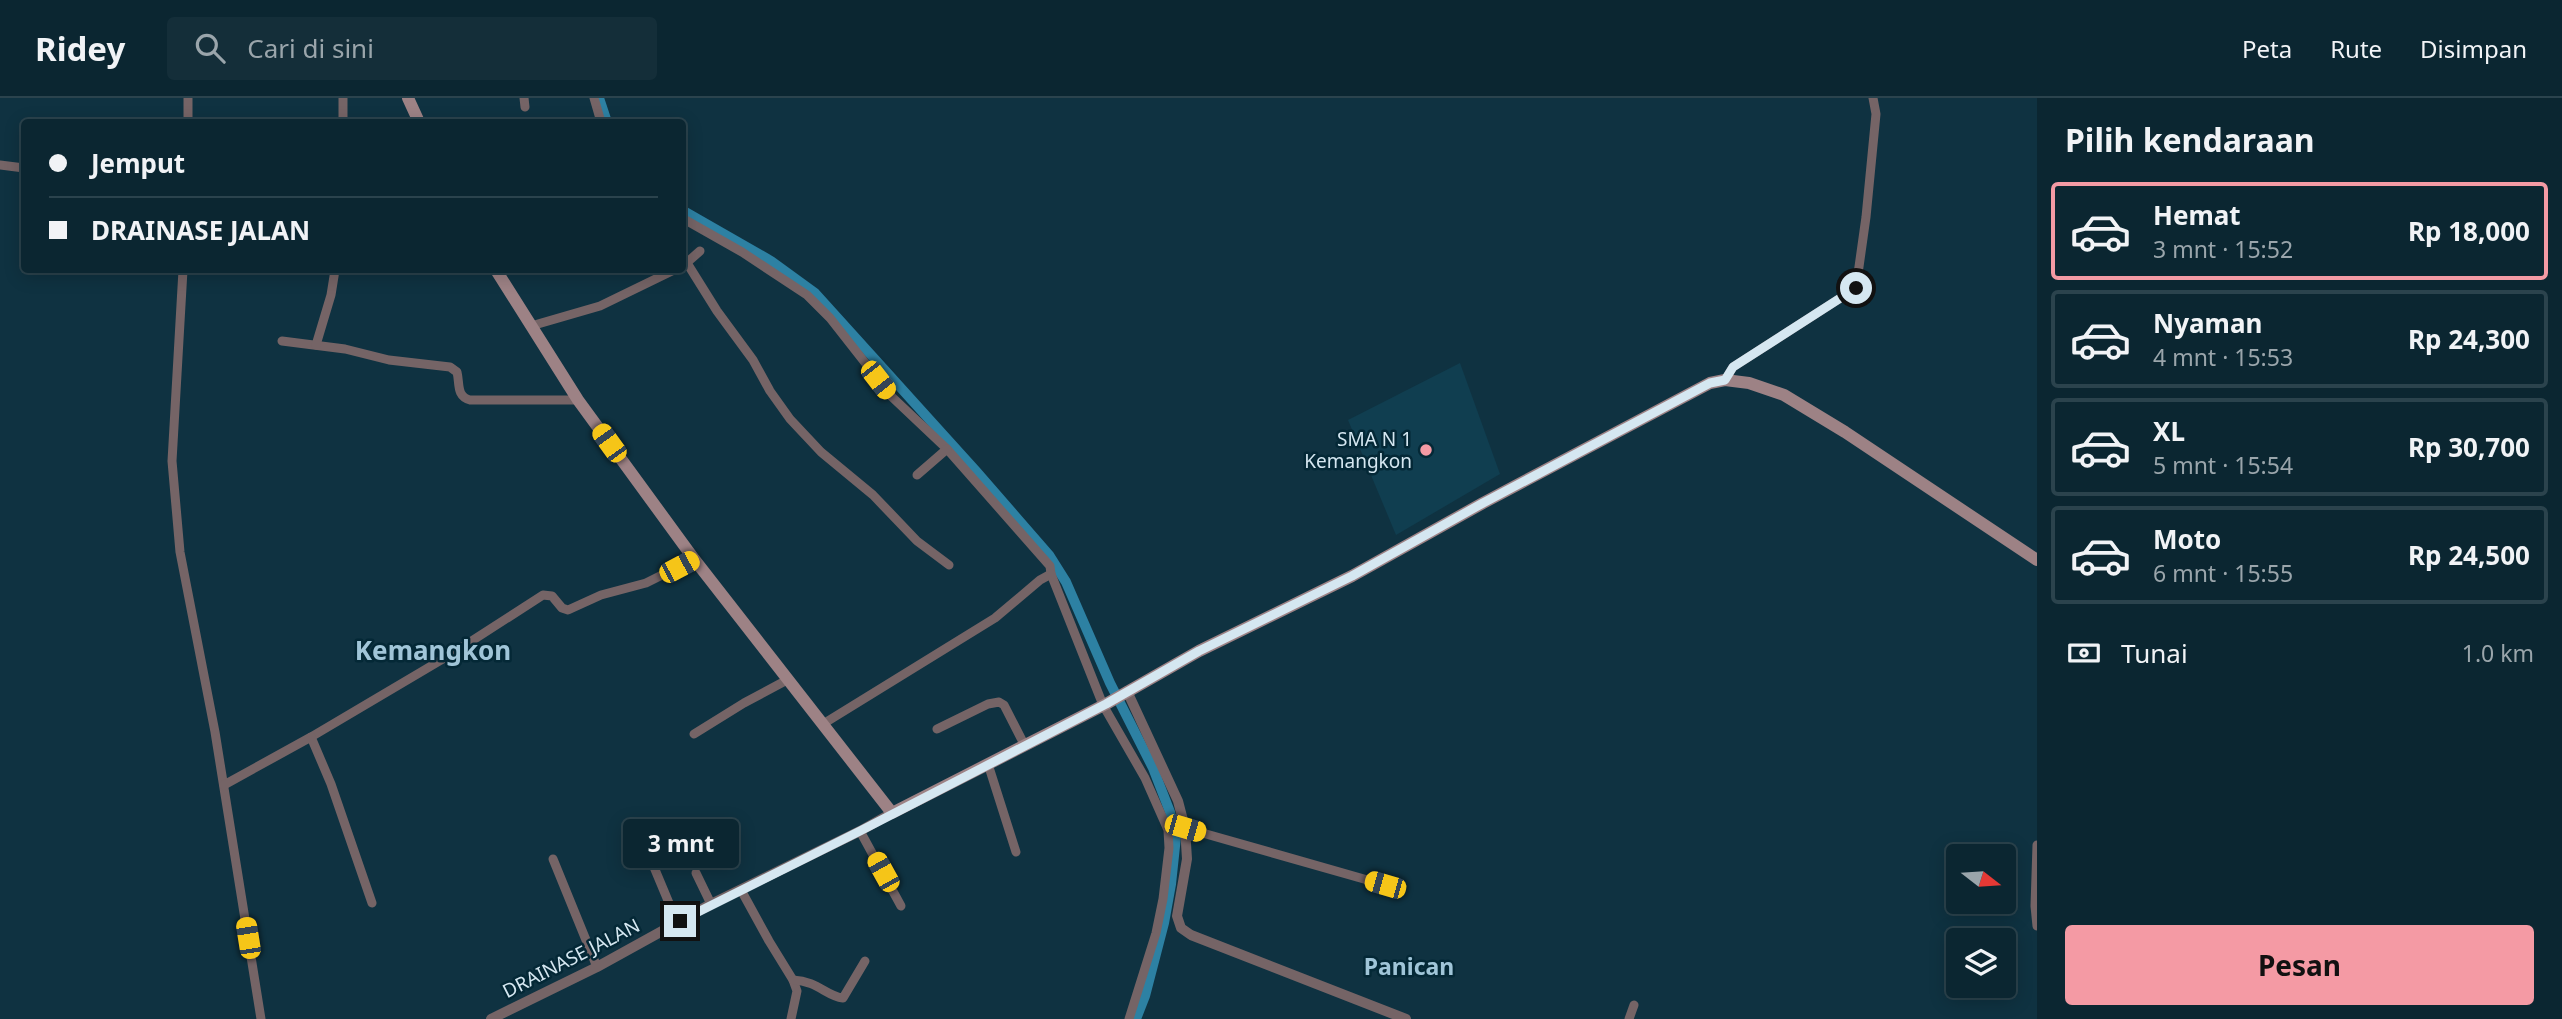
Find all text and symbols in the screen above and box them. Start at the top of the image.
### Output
search box [167,17,657,80]
text: Ridey [35,26,125,71]
icon: search [191,29,229,67]
text: Cari di sini [247,30,374,66]
text: Peta [2242,32,2292,65]
text: Rute [2330,32,2382,65]
text: Disimpan [2420,32,2527,65]
text: Pilih kendaraan [2065,118,2315,161]
text: Jemput [91,145,185,181]
text: Hemat [2153,197,2241,233]
icon: car [2069,200,2132,263]
text: DRAINASE JALAN [91,212,310,248]
text: Rp 18,000 [2408,213,2530,249]
text: 3 mnt · 15:52 [2153,233,2293,265]
route start [1840,272,1872,304]
text: Nyaman [2153,305,2262,341]
icon: car [2069,308,2132,371]
text: Rp 24,300 [2408,321,2530,357]
text: 4 mnt · 15:53 [2153,341,2293,373]
car [857,357,900,403]
text: XL [2153,413,2185,449]
icon: car [2069,416,2132,479]
car [589,420,630,466]
place label: SMA N 1 Kemangkon [1304,426,1412,474]
text: Rp 30,700 [2408,429,2530,465]
marker: SMA N 1 Kemangkon [1418,442,1434,458]
text: 5 mnt · 15:54 [2153,449,2293,481]
text: Moto [2153,521,2221,557]
icon: car [2069,524,2132,587]
text: Rp 24,500 [2408,537,2530,573]
car [656,548,703,586]
text: 6 mnt · 15:55 [2153,557,2293,589]
district label: Kemangkon [355,632,511,668]
icon: cash [2065,634,2103,672]
text: Tunai [2121,635,2188,671]
text: 1.0 km [2462,637,2534,669]
car [1162,812,1209,844]
callout: 3 mnt [622,820,738,868]
text: 3 mnt [648,827,714,859]
north arrow [1946,844,2016,914]
map controls [1946,844,2016,998]
car [864,849,903,895]
car [1362,869,1409,901]
route end [664,905,696,937]
street label: DRAINASE JALAN [498,912,644,1004]
car [235,916,262,960]
button: Pesan [2065,925,2534,1005]
button: layers [1946,928,2016,998]
district label: Panican [1364,950,1454,982]

